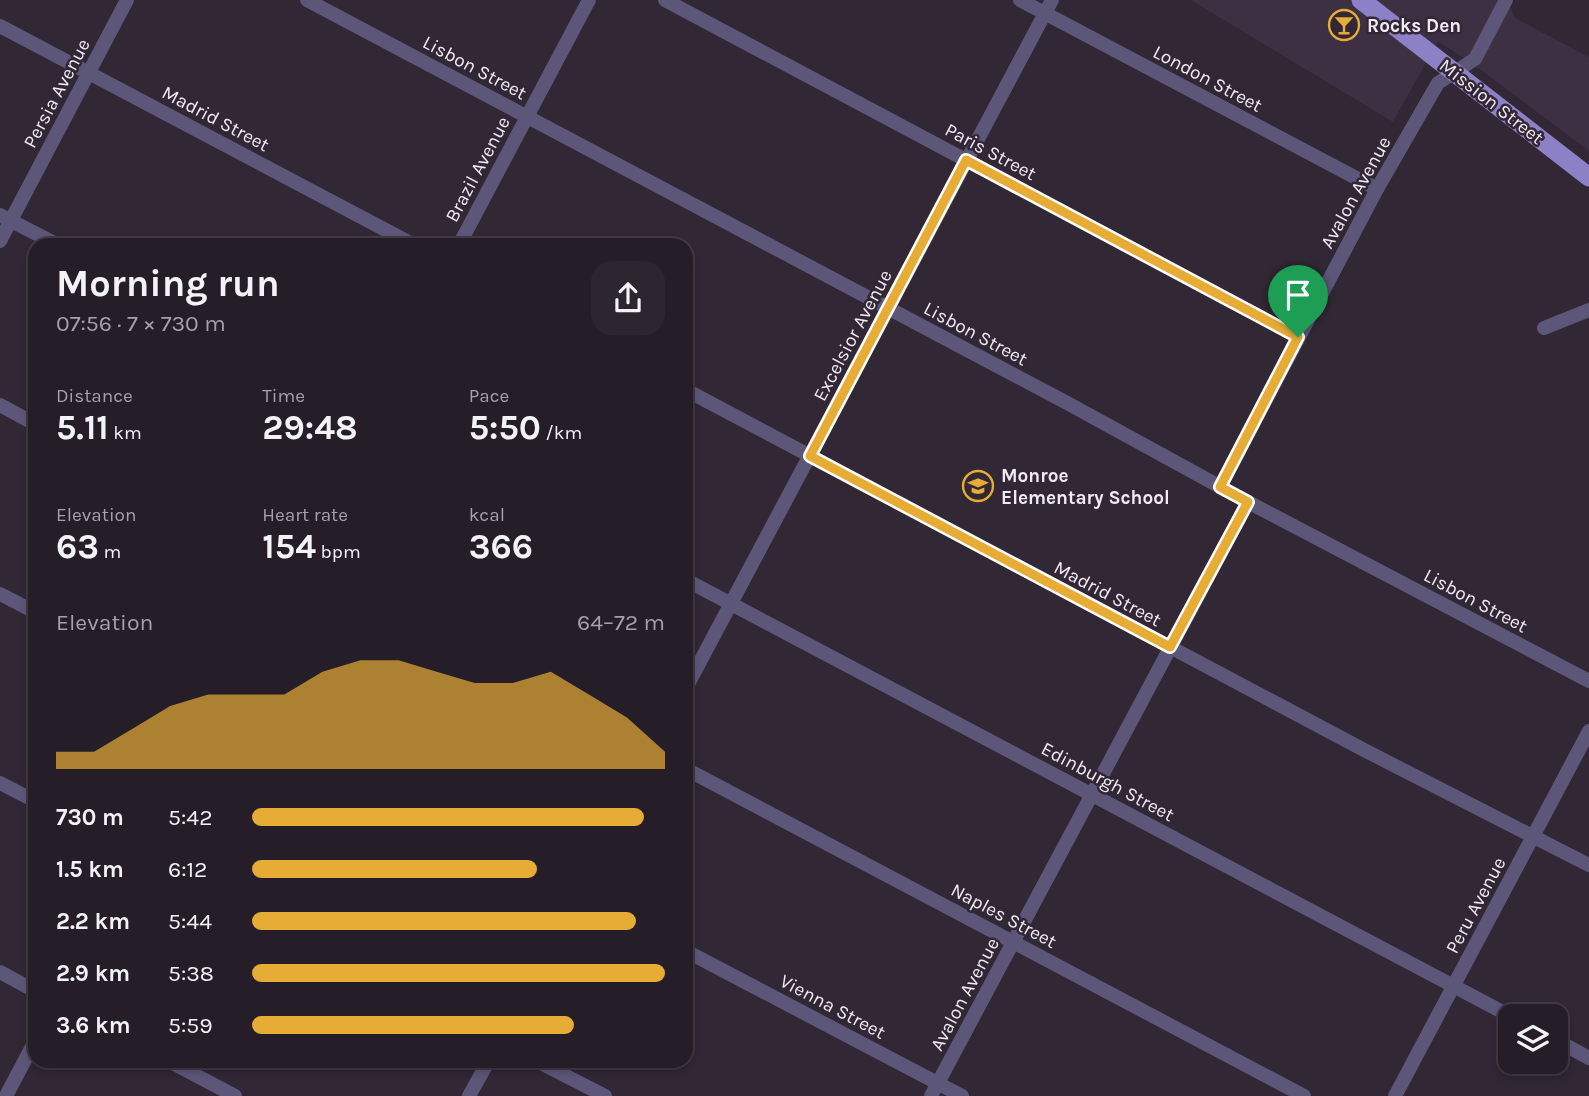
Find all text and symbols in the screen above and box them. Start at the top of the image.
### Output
bar icon: Rocks Den [1327,8,1361,42]
place label: Rocks Den [1367,15,1461,37]
street label: Lisbon Street [419,31,530,104]
street label: Persia Avenue [19,35,95,152]
street label: London Street [1149,41,1266,117]
street label: Mission Street [1435,54,1548,149]
street label: Madrid Street [158,81,273,156]
street label: Brazil Avenue [441,113,515,226]
street label: Paris Street [941,119,1040,185]
street label: Avalon Avenue [1316,133,1396,252]
text: Morning run [56,261,280,306]
button: share [591,261,665,335]
pin [1268,265,1328,337]
street label: Excelsior Avenue [809,266,897,405]
icon: arrive [1279,276,1317,314]
street label: Lisbon Street [920,297,1031,370]
text: 07:56 · 7 × 730 m [56,310,226,337]
text: Distance [56,385,133,407]
text: Time [262,385,305,407]
text: Pace [469,385,509,407]
text: 5.11 [56,407,109,448]
text: 29:48 [262,407,358,448]
text: 5:50 [469,407,541,448]
text: km [109,422,142,444]
text: /km [541,422,582,444]
place label: Monroe Elementary School [1001,465,1170,509]
school or university icon: Monroe Elementary School [961,469,995,503]
text: Elevation [56,504,136,526]
text: Heart rate [262,504,348,526]
text: kcal [469,504,505,526]
text: 63 [56,526,99,567]
text: 154 [262,526,316,567]
text: 366 [469,526,533,567]
text: m [99,541,121,563]
text: bpm [316,541,361,563]
street label: Madrid Street [1050,556,1165,631]
street label: Lisbon Street [1420,564,1531,637]
text: Elevation [56,609,153,636]
text: 64–72 m [577,609,665,636]
street label: Edinburgh Street [1037,738,1178,826]
text: 730 m [56,804,124,831]
text: 5:42 [168,804,212,831]
street label: Peru Avenue [1441,854,1510,957]
text: 1.5 km [56,856,124,883]
text: 6:12 [168,856,207,883]
street label: Naples Street [947,879,1060,953]
text: 2.2 km [56,908,130,935]
text: 5:44 [168,908,212,935]
street label: Avalon Avenue [926,934,1004,1055]
text: 2.9 km [56,960,130,987]
text: 5:38 [168,960,214,987]
street label: Vienna Street [776,970,889,1044]
map controls [1498,1004,1568,1074]
button: layers [1498,1004,1568,1074]
text: 3.6 km [56,1012,130,1039]
text: 5:59 [168,1012,213,1039]

